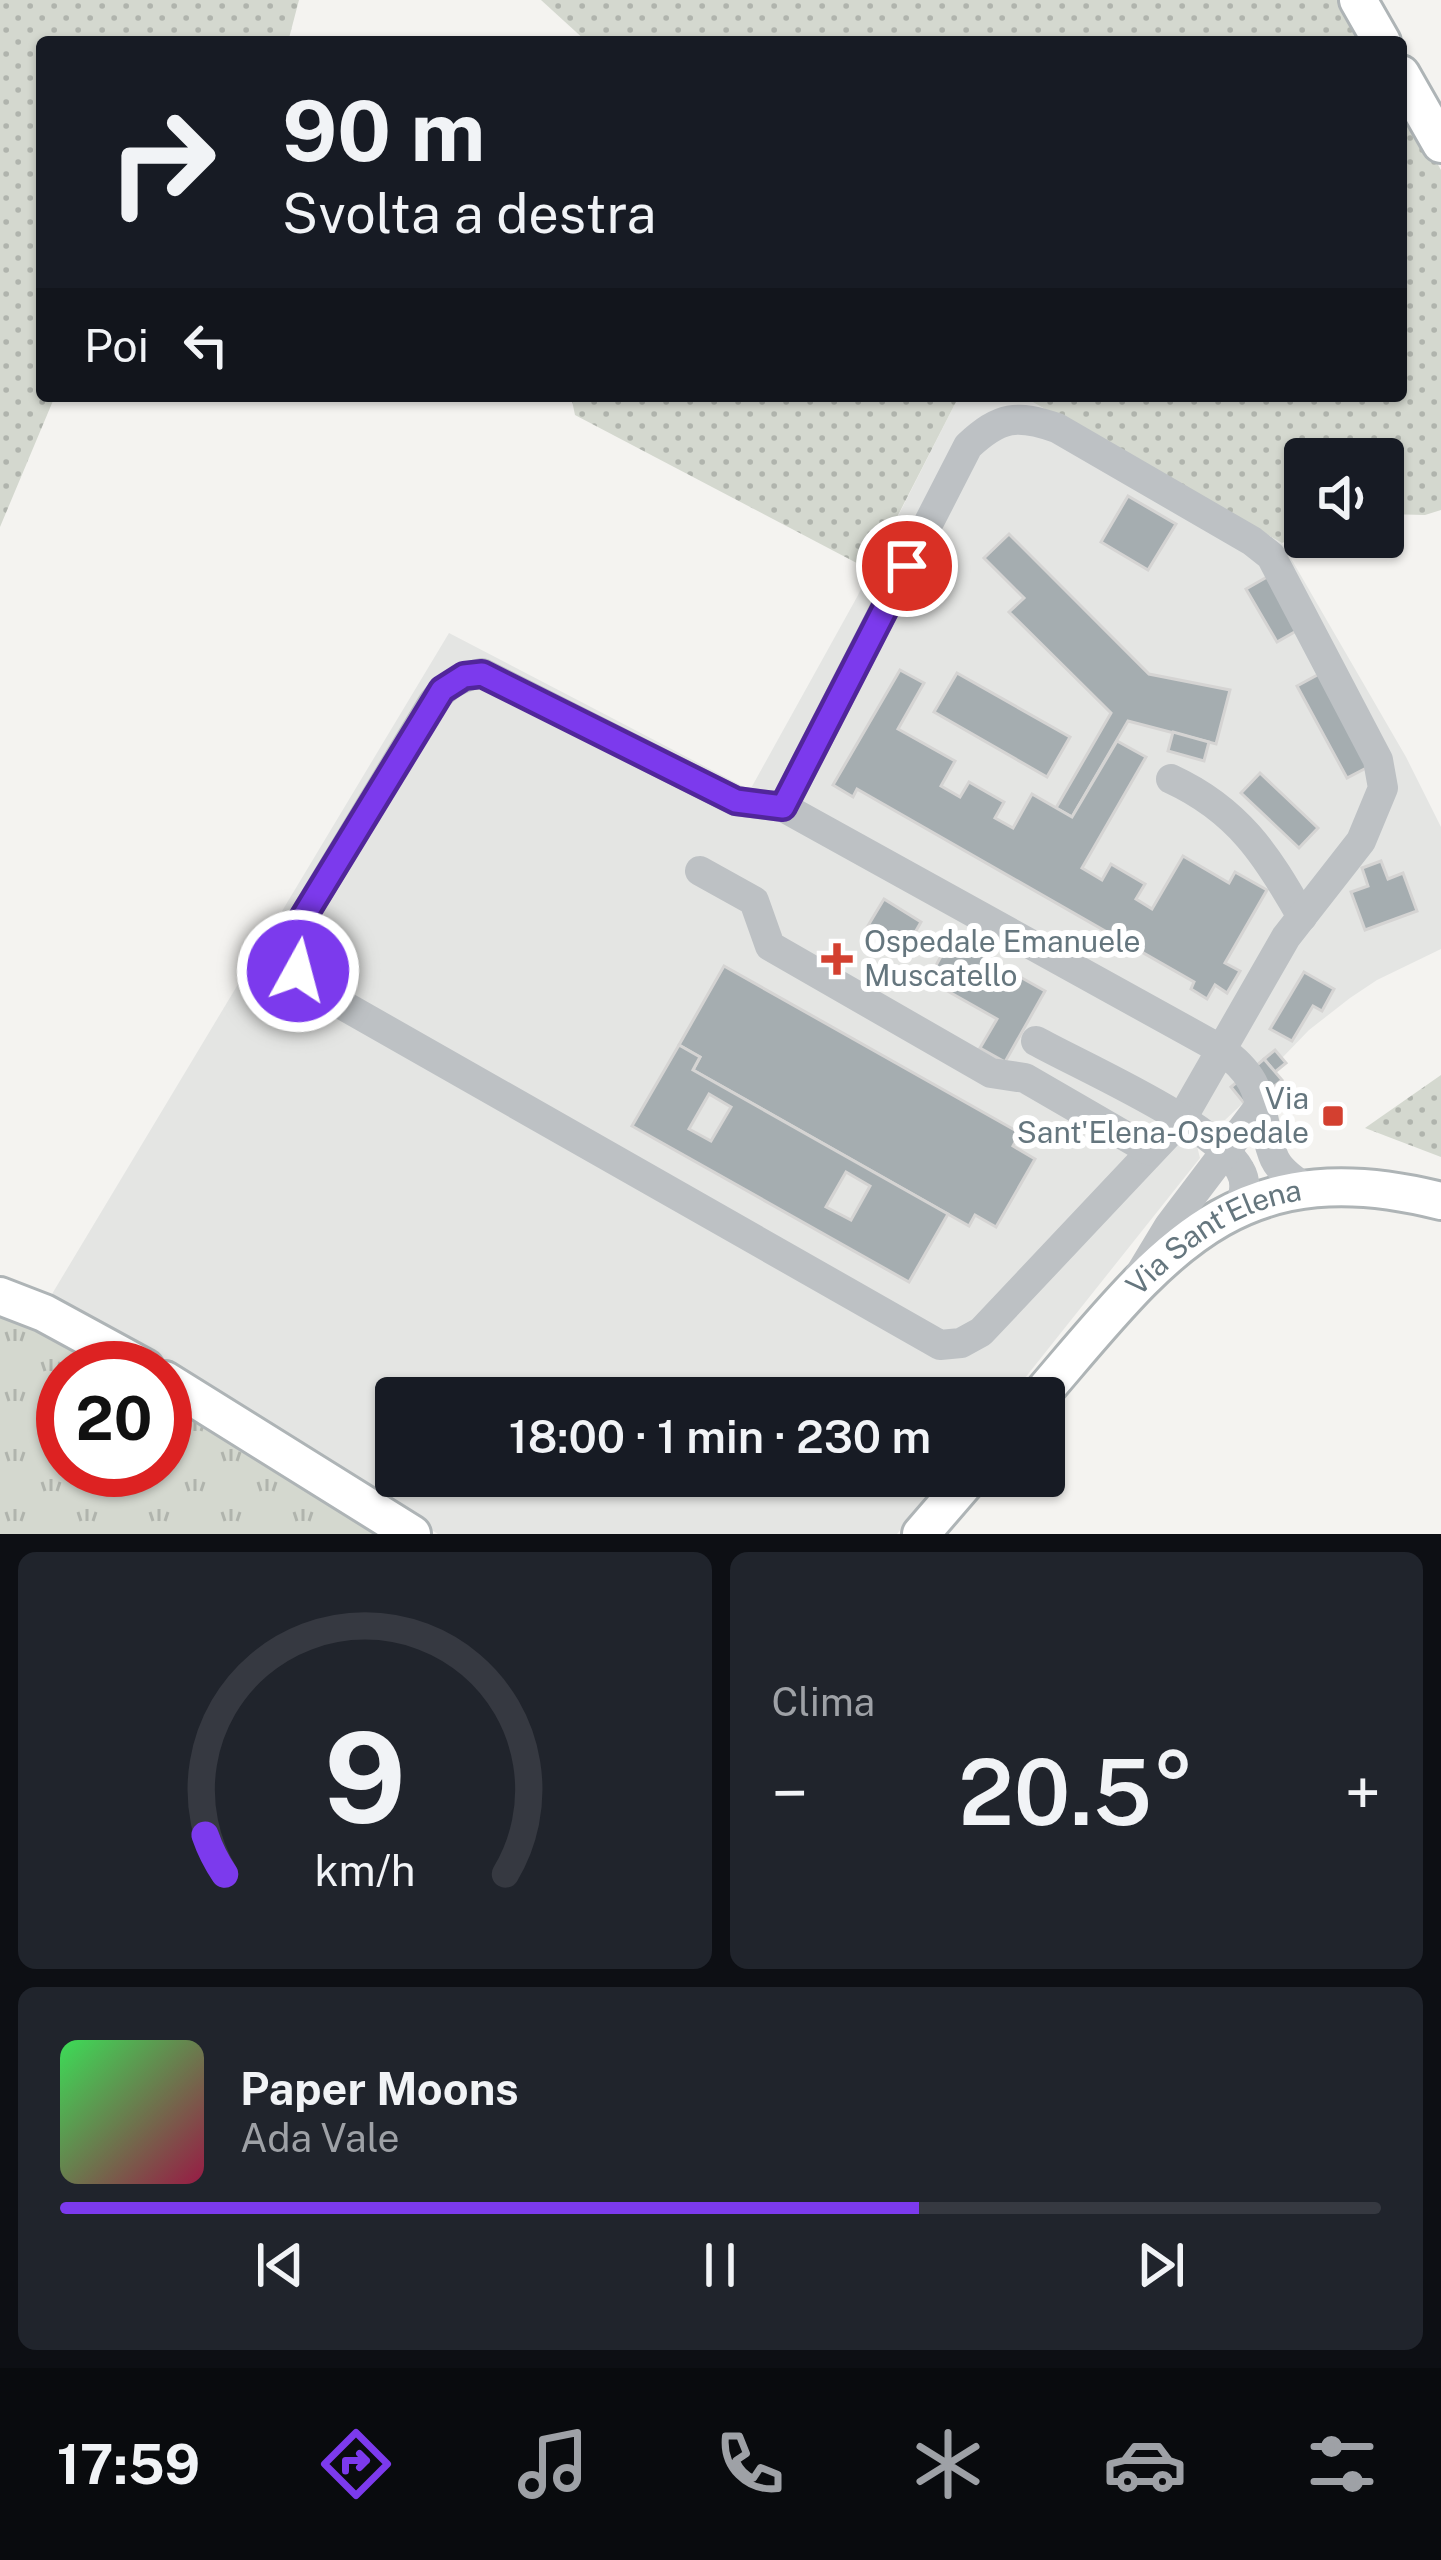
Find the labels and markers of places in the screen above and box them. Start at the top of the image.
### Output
pin [856,515,958,617]
place label: Ospedale Emanuele Muscatello [864,923,1141,993]
marker: Ospedale Emanuele Muscatello [821,943,853,975]
place label: Via Sant'Elena-Ospedale [1017,1080,1309,1150]
marker: Via Sant'Elena-Ospedale [1320,1103,1346,1129]

